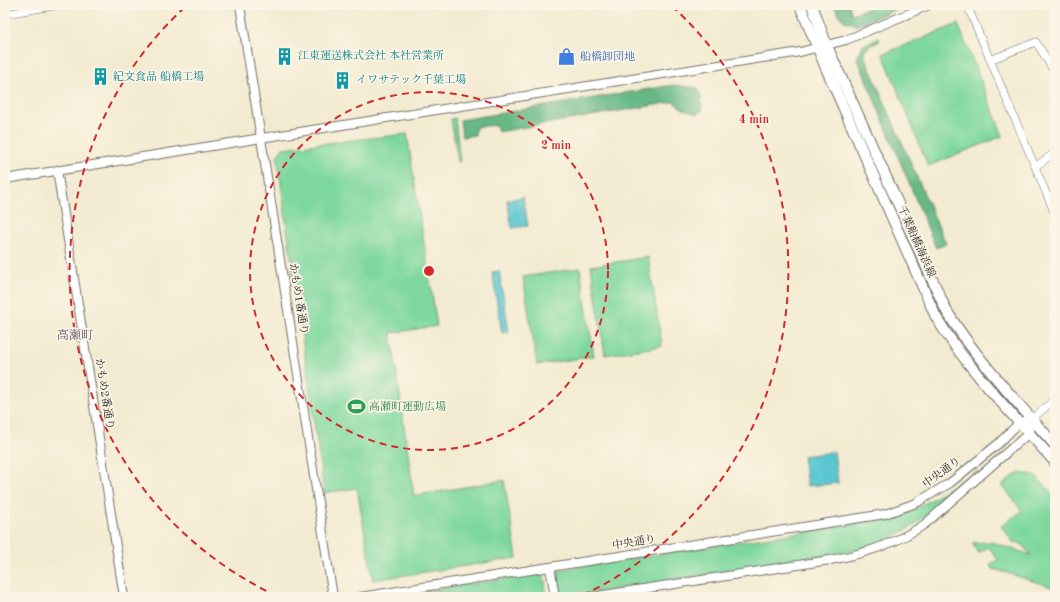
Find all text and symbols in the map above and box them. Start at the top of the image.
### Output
building icon: 江東運送株式会社 本社営業所 [275,46,295,66]
shop icon: 船橋卸団地 [557,47,577,67]
place label: 江東運送株式会社 本社営業所 [298,49,444,62]
place label: 船橋卸団地 [580,50,635,63]
building icon: 紀文食品 船橋工場 [90,67,110,87]
place label: 紀文食品 船橋工場 [113,70,204,83]
building icon: イワサテック千葉工場 [333,70,353,90]
place label: イワサテック千葉工場 [356,73,466,86]
text: 4 min [739,114,769,126]
text: 2 min [541,140,571,152]
street label: 千葉船橋海浜線 [895,204,939,279]
street label: かもめ1番通り [287,262,311,336]
centre of rings [422,264,436,278]
district label: 高瀬町 [57,328,93,342]
street label: かもめ2番通り [93,357,117,431]
sports icon: 高瀬町運動広場 [346,397,366,417]
place label: 高瀬町運動広場 [369,400,446,413]
street label: 中央通り [920,454,963,490]
street label: 中央通り [611,532,657,552]

